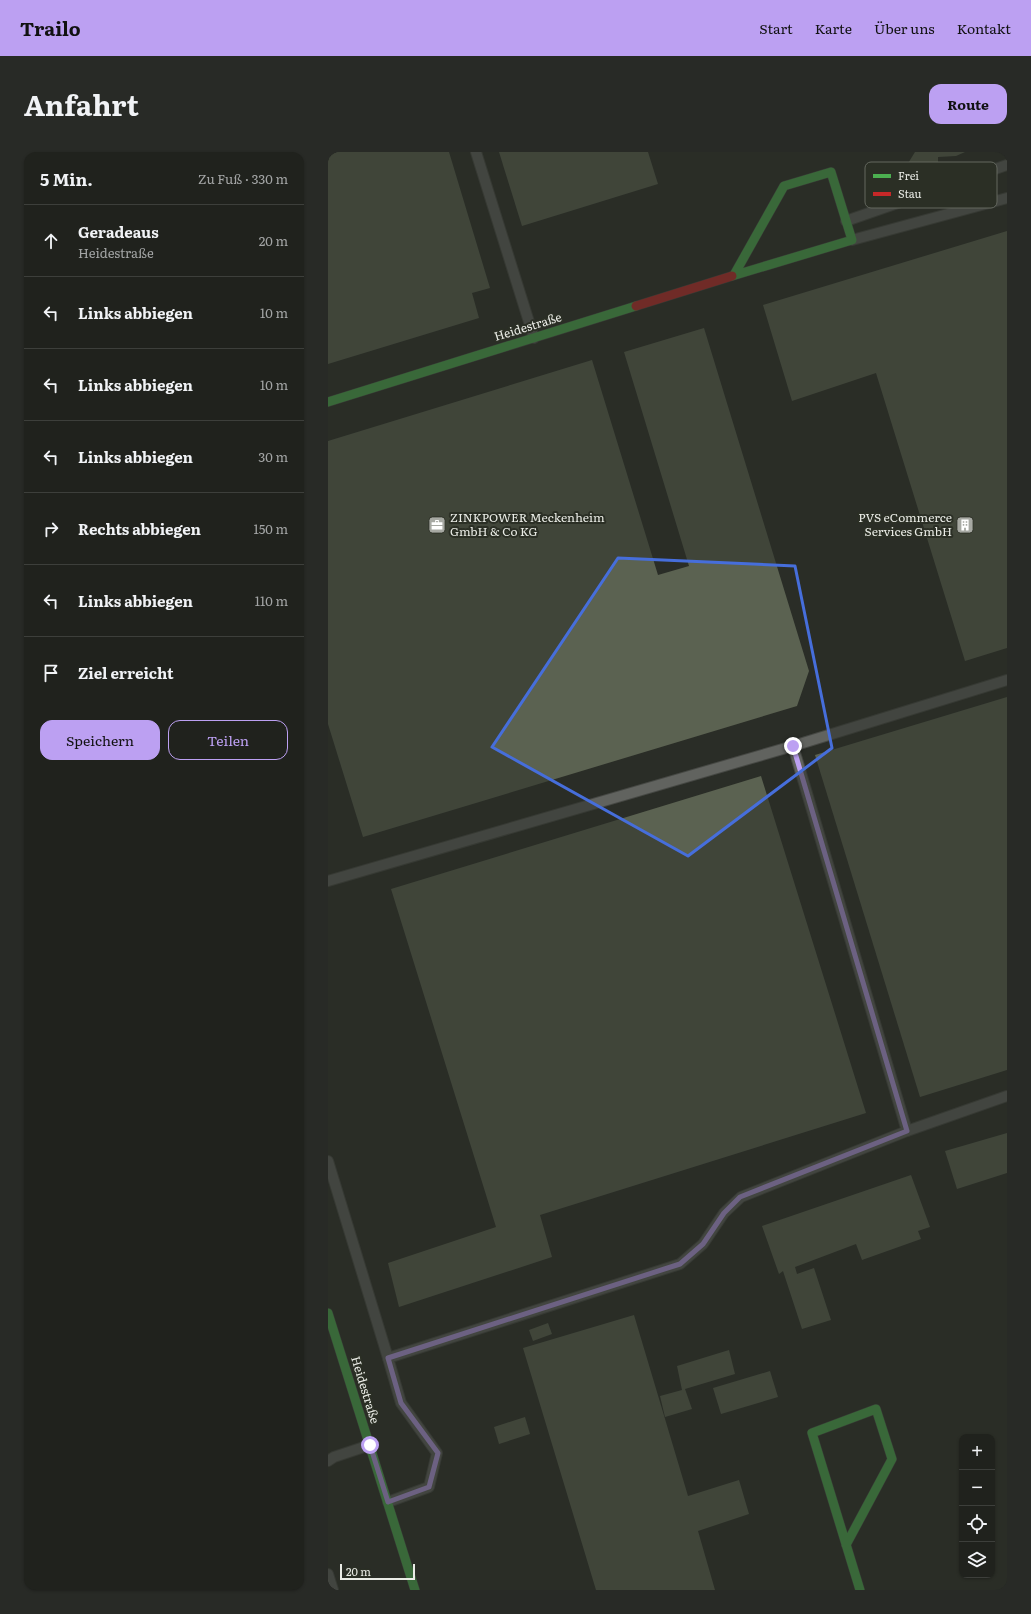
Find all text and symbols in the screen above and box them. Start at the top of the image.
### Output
text: Trailo [20,14,81,42]
text: Start [759,18,793,38]
text: Karte [815,18,852,38]
text: Über uns [874,18,935,38]
text: Kontakt [957,18,1011,38]
text: Anfahrt [24,83,139,125]
button: Route [929,84,1007,124]
legend [865,162,997,208]
text: 5 Min. [40,166,93,191]
text: Frei [898,167,919,183]
text: Zu Fuß · 330 m [198,169,288,188]
text: Stau [898,185,921,201]
text: Geradeaus [78,220,159,243]
icon: ahead [40,230,62,252]
text: 20 m [259,231,288,250]
text: Heidestraße [78,243,154,262]
text: Links abbiegen [78,301,193,324]
icon: left [40,302,62,324]
text: 10 m [260,303,288,322]
street label: Heidestraße [492,307,564,345]
text: Links abbiegen [78,373,193,396]
icon: left [40,374,62,396]
text: 10 m [260,375,288,394]
text: Links abbiegen [78,445,193,468]
icon: left [40,446,62,468]
text: 30 m [258,447,288,466]
place label: ZINKPOWER Meckenheim GmbH & Co KG [450,508,605,540]
place label: PVS eCommerce Services GmbH [858,508,952,540]
office icon: ZINKPOWER Meckenheim GmbH & Co KG [427,515,447,535]
building icon: PVS eCommerce Services GmbH [955,515,975,535]
text: Rechts abbiegen [78,517,201,540]
icon: right [40,518,62,540]
text: 150 m [253,519,288,538]
text: Links abbiegen [78,589,193,612]
icon: left [40,590,62,612]
text: 110 m [255,591,288,610]
text: Ziel erreicht [78,661,173,684]
icon: arrive [40,662,62,684]
button: Speichern [40,720,160,760]
button: Teilen [168,720,288,760]
route end [784,737,802,755]
street label: Heidestraße [347,1354,385,1426]
map controls [959,1434,995,1578]
button: + [959,1434,995,1470]
route start [361,1436,379,1454]
button: − [959,1470,995,1506]
button: locate [959,1506,995,1542]
button: layers [959,1542,995,1578]
scale bar [340,1562,415,1581]
text: 20 m [346,1563,371,1579]

